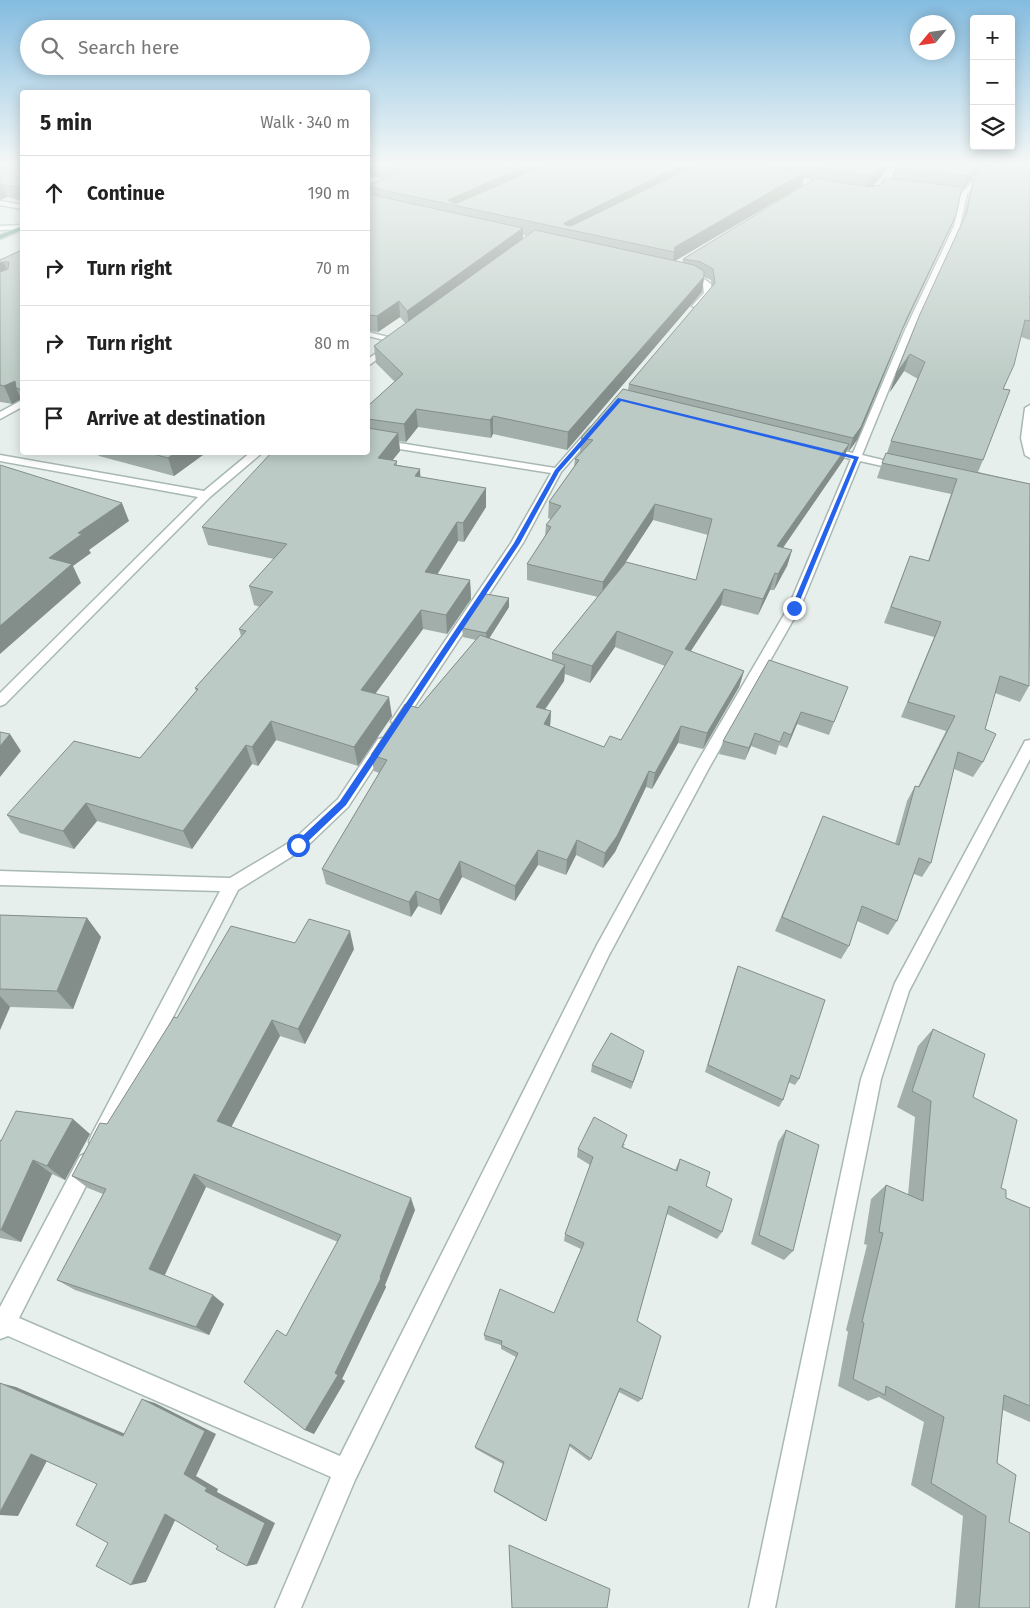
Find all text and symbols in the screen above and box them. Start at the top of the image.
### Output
north arrow [910,15,955,60]
map controls [970,15,1015,150]
button: + [970,15,1015,60]
search box [20,20,370,75]
icon: search [38,34,66,62]
text: Search here [78,36,179,59]
button: − [970,60,1015,105]
button: layers [970,105,1015,150]
text: 5 min [40,110,92,136]
text: Walk · 340 m [260,113,350,132]
icon: ahead [40,179,68,207]
text: Continue [87,182,165,205]
text: 190 m [308,184,350,203]
icon: right [40,254,68,282]
text: Turn right [87,257,172,280]
text: 70 m [316,259,350,278]
icon: right [40,329,68,357]
text: Turn right [87,332,172,355]
text: 80 m [314,334,350,353]
icon: arrive [40,404,68,432]
text: Arrive at destination [87,407,266,430]
route end [783,597,806,620]
route start [287,834,310,857]

